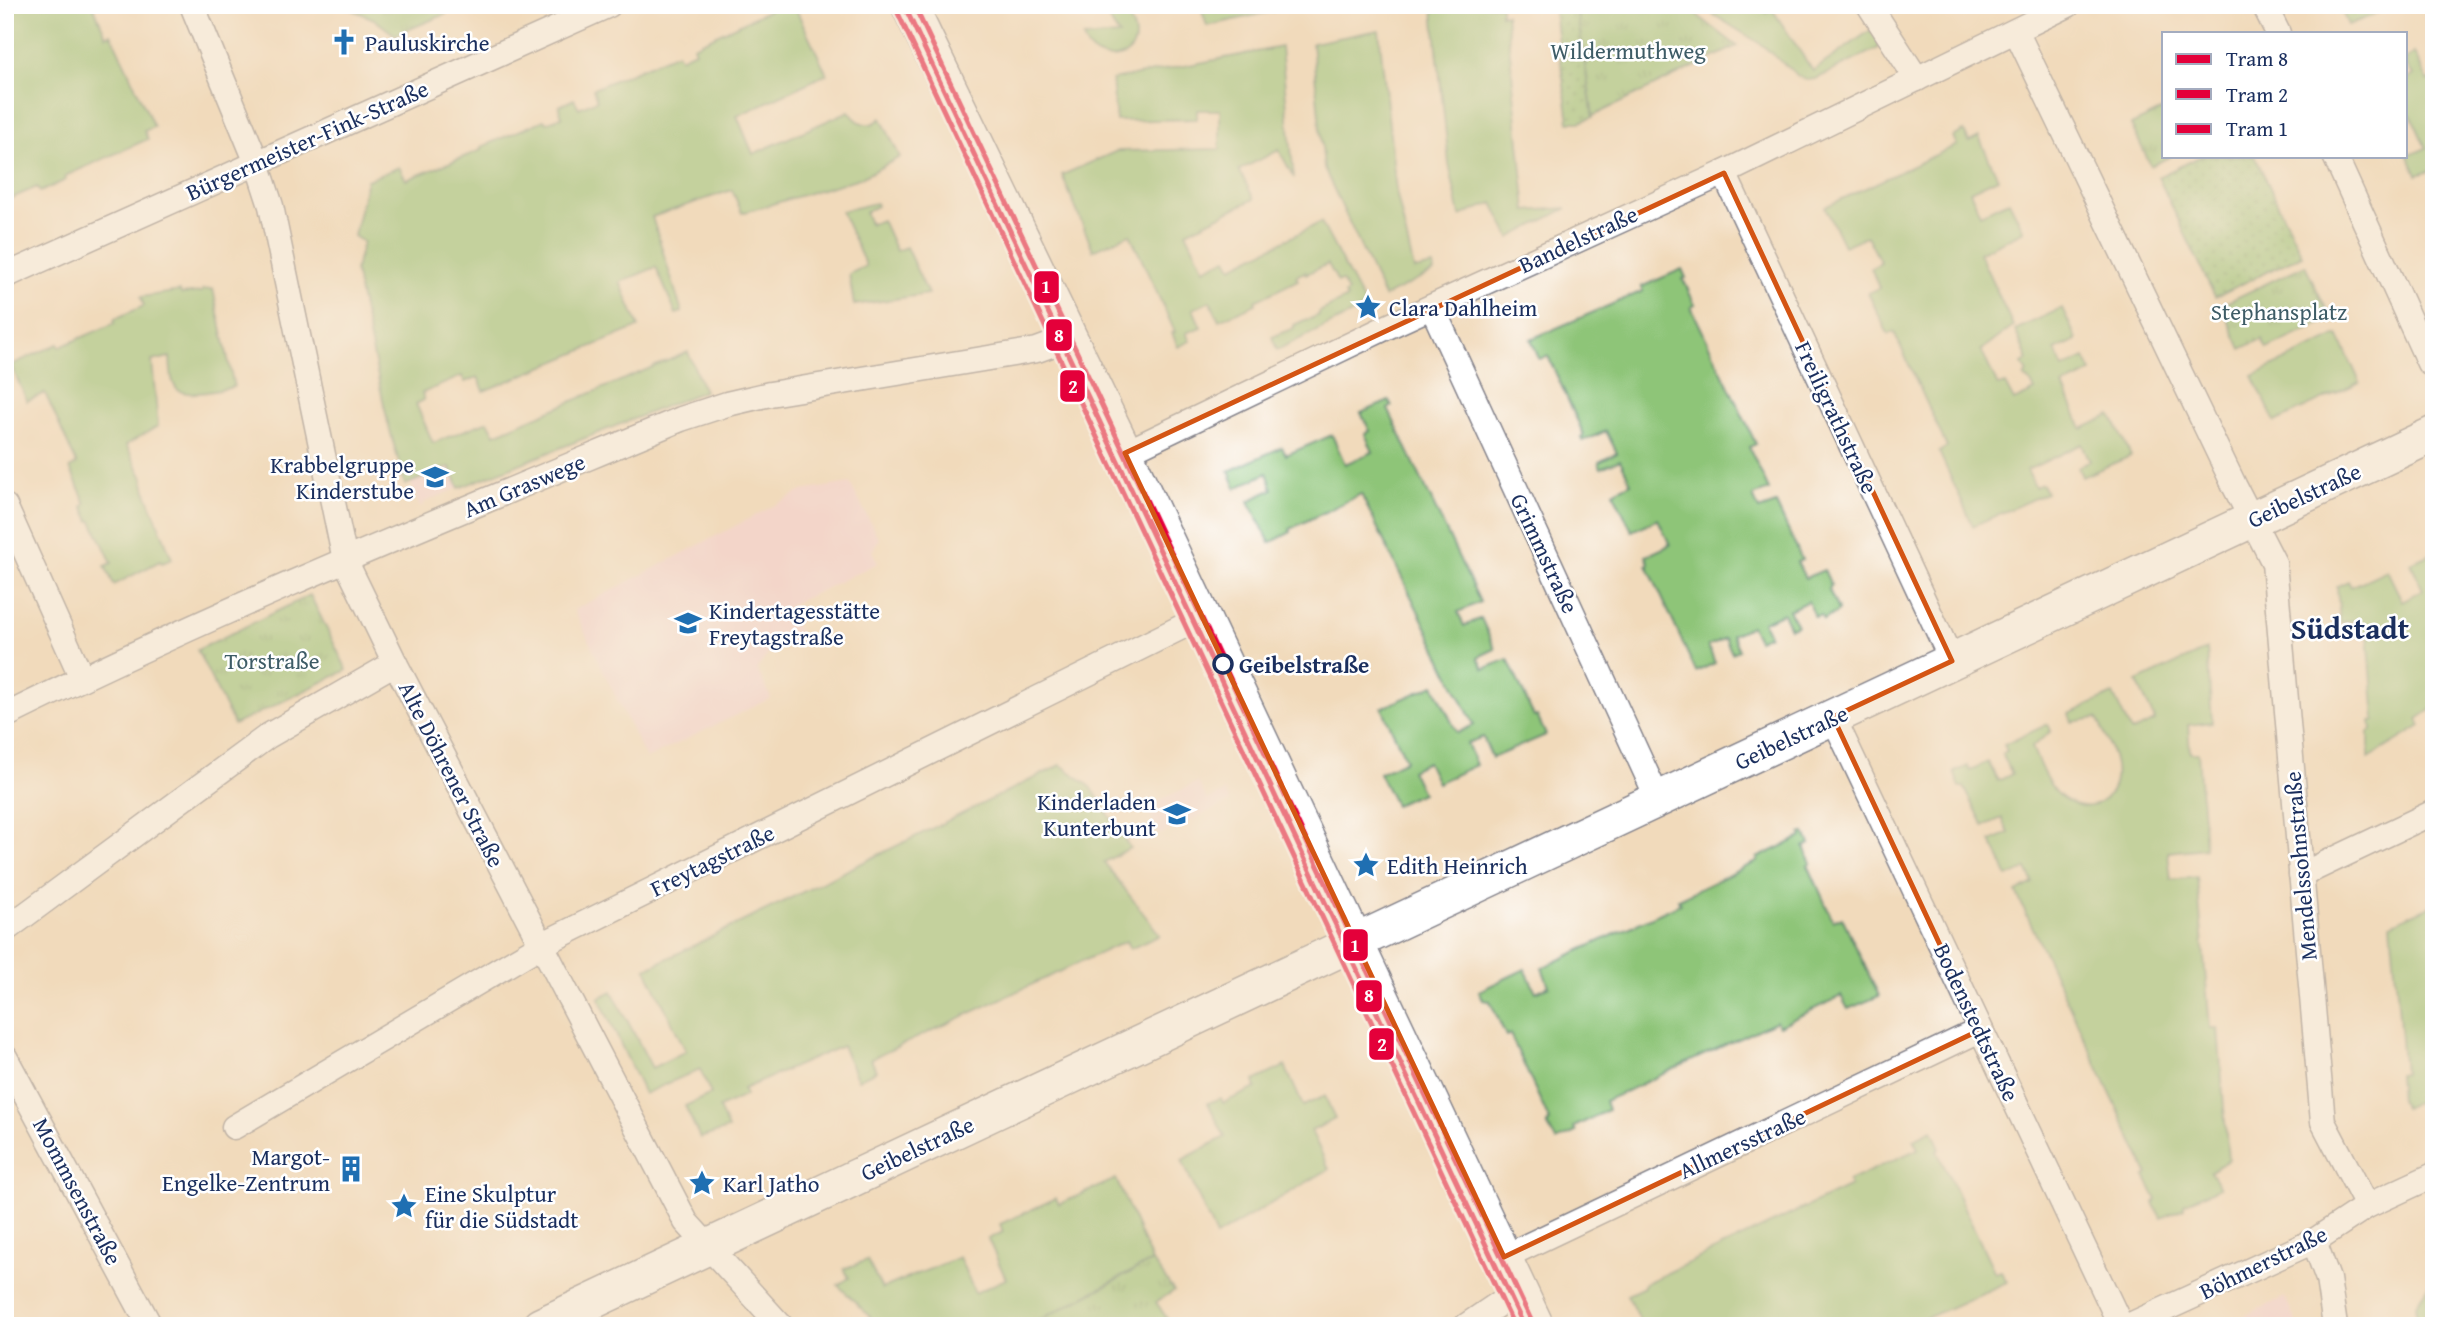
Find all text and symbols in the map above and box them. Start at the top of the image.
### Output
place label: Pauluskirche [365,26,490,59]
church icon: Pauluskirche [329,27,359,57]
legend [2162,32,2408,158]
park label: Wildermuthweg [1550,34,1706,67]
text: Tram 8 [2226,43,2288,74]
street label: Bürgermeister-Fink-Straße [181,72,433,208]
text: Tram 2 [2226,79,2288,110]
text: Tram 1 [2226,113,2288,144]
street label: Bandelstraße [1513,197,1643,281]
line badge: 1 [1033,270,1060,304]
text: 1 [1041,272,1051,300]
place label: Clara Dahlheim [1389,291,1537,324]
place icon: Clara Dahlheim [1353,292,1383,322]
park label: Stephansplatz [2211,295,2347,328]
line badge: 8 [1045,318,1073,352]
text: 8 [1054,321,1064,349]
street label: Freiligrathstraße [1787,335,1887,499]
line badge: 2 [1059,369,1086,403]
text: 2 [1068,372,1078,400]
street label: Am Graswege [458,445,590,525]
place label: Krabbelgruppe Kinderstube [270,448,414,507]
street label: Geibelstraße [2242,454,2366,536]
school or university icon: Krabbelgruppe Kinderstube [420,462,450,492]
street label: Grimmstraße [1503,488,1587,618]
place label: Kindertagesstätte Freytagstraße [709,594,880,653]
district label: Südstadt [2291,606,2410,650]
school or university icon: Kindertagesstätte Freytagstraße [673,608,703,638]
park label: Torstraße [225,644,319,677]
place label: Geibelstraße [1239,648,1369,681]
marker: Geibelstraße [1213,654,1233,674]
street label: Alte Döhrener Straße [391,675,513,873]
street label: Geibelstraße [1729,696,1853,778]
street label: Mendelssohnstraße [2275,770,2325,962]
place label: Kinderladen Kunterbunt [1037,785,1156,844]
school or university icon: Kinderladen Kunterbunt [1162,799,1192,829]
street label: Freytagstraße [644,816,780,904]
place label: Edith Heinrich [1387,849,1528,882]
place icon: Edith Heinrich [1351,850,1381,880]
line badge: 1 [1342,928,1369,962]
text: 1 [1350,931,1360,959]
street label: Bodenstedtstraße [1926,938,2028,1106]
line badge: 8 [1355,979,1383,1013]
text: 8 [1364,981,1374,1009]
line badge: 2 [1368,1027,1395,1061]
text: 2 [1377,1030,1387,1058]
street label: Allmersstraße [1673,1099,1811,1187]
street label: Geibelstraße [855,1107,979,1189]
street label: Mommsenstraße [25,1111,131,1271]
place label: Margot- Engelke-Zentrum [162,1140,330,1199]
building icon: Margot- Engelke-Zentrum [336,1154,366,1184]
place label: Karl Jatho [723,1167,819,1200]
place icon: Karl Jatho [687,1168,717,1198]
place label: Eine Skulptur für die Südstadt [425,1177,578,1236]
place icon: Eine Skulptur für die Südstadt [389,1191,419,1221]
street label: Böhmerstraße [2194,1217,2332,1307]

